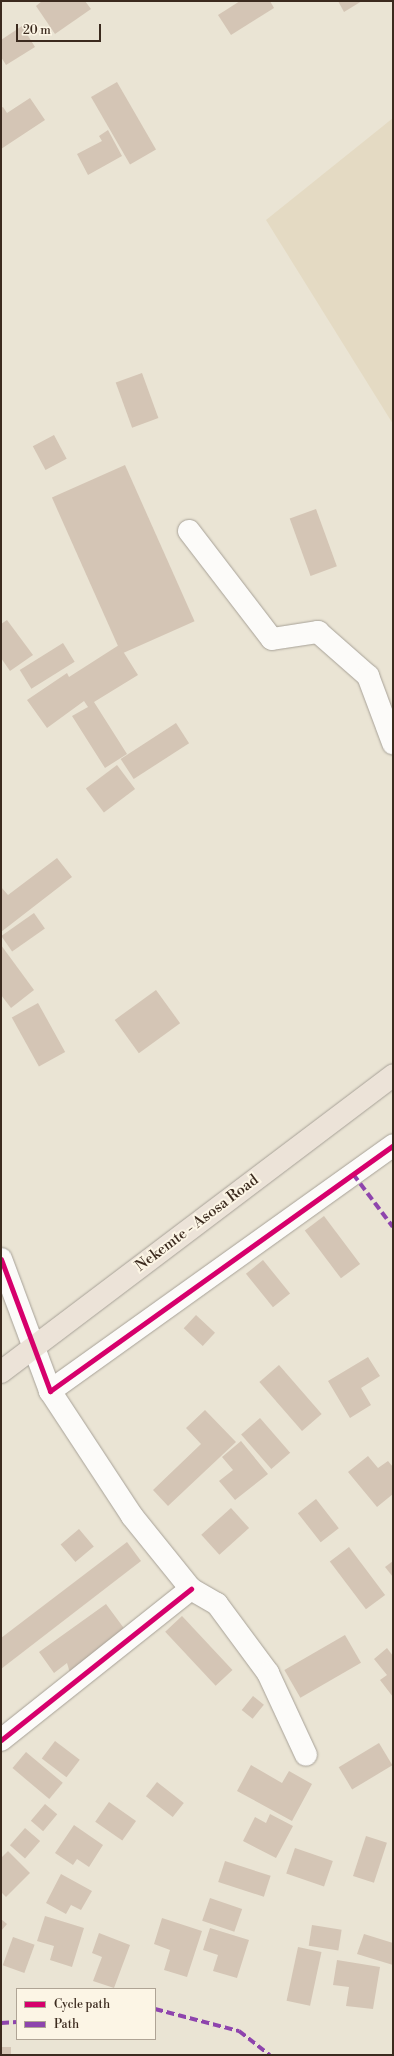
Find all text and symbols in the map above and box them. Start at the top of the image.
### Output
scale bar [18,16,103,42]
text: 20 m [23,23,51,38]
street label: Nekemte - Asosa Road [132,1171,262,1275]
legend [16,1988,156,2040]
text: Cycle path [54,1997,110,2012]
text: Path [54,2017,79,2032]

